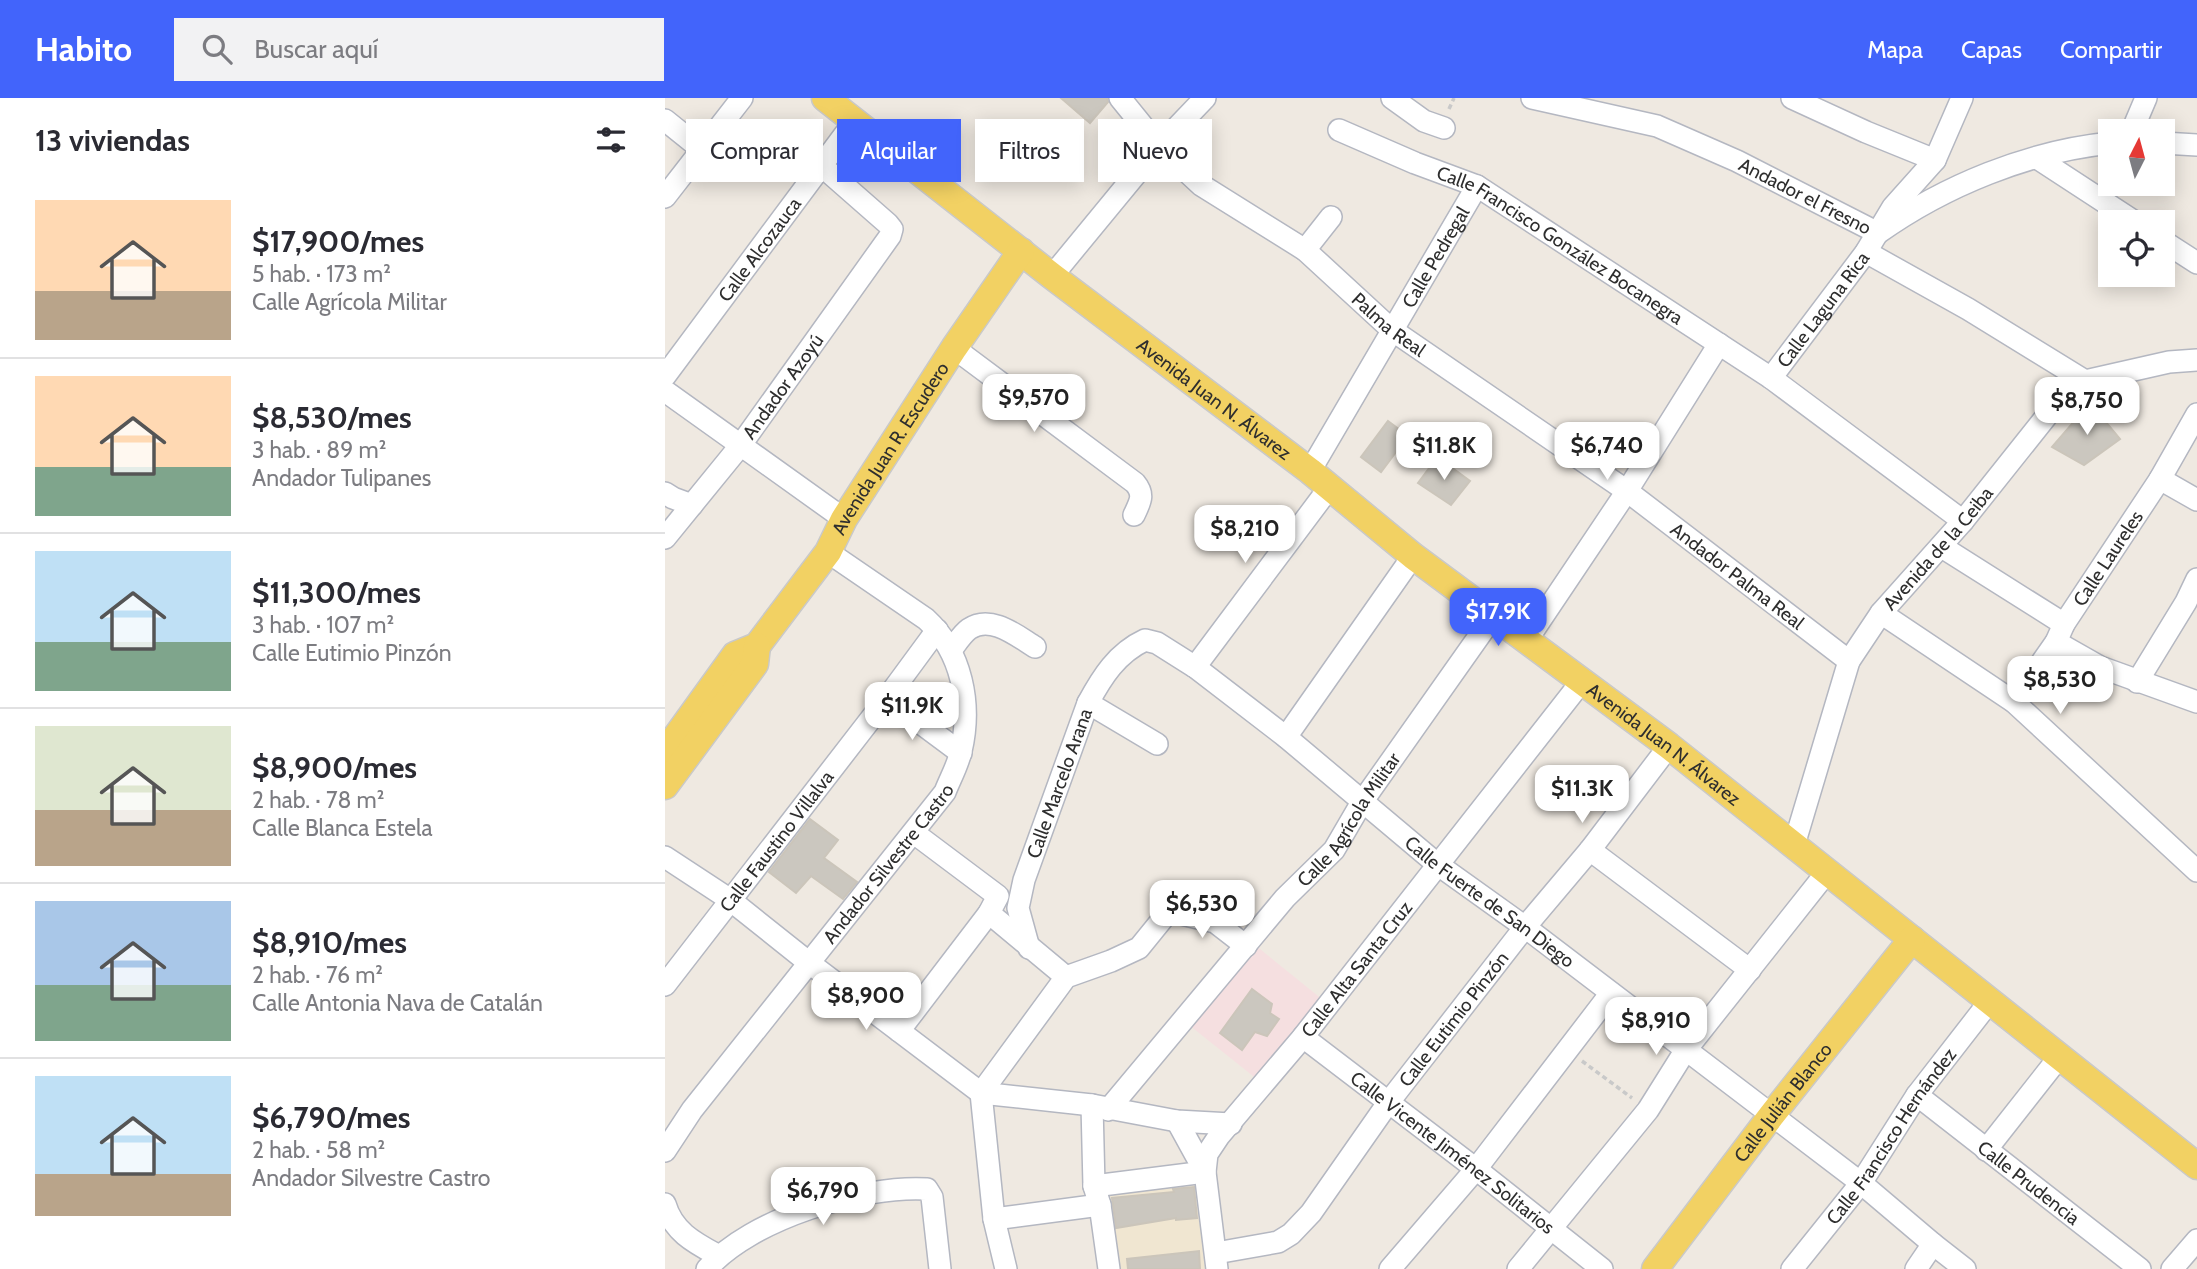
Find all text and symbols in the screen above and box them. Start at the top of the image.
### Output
search box [174,18,664,81]
text: Habito [35,29,132,69]
icon: search [198,30,236,68]
text: Buscar aquí [254,33,378,65]
text: Mapa [1867,35,1923,64]
text: Capas [1961,35,2022,64]
text: Compartir [2060,35,2162,64]
chip: Comprar [686,119,823,182]
chip: Alquilar [837,119,961,182]
chip: Filtros [975,119,1084,182]
chip: Nuevo [1098,119,1212,182]
north arrow [2098,119,2175,196]
map controls [2098,119,2175,287]
icon: filters [592,121,630,159]
text: 13 viviendas [35,122,190,159]
street label: Andador el Fresno [1735,153,1875,239]
street label: Calle Francisco González Bocanegra [1434,161,1688,329]
street label: Calle Alcozauca [713,193,806,306]
street label: Calle Pedregal [1397,202,1474,312]
button: locate [2098,210,2175,287]
text: $17,900/mes [252,223,424,260]
icon: home [91,228,175,312]
street label: Calle Laguna Rica [1772,247,1874,372]
text: 5 hab. · 173 m² [252,260,391,288]
street label: Palma Real [1347,287,1431,361]
text: Calle Agrícola Militar [252,288,447,316]
street label: Andador Azoyú [737,329,828,443]
street label: Avenida Juan N. Álvarez [1133,333,1296,464]
street label: Avenida Juan R. Escudero [827,358,953,538]
pin: $9,570 [977,374,1091,434]
pin: $8,750 [2030,378,2144,437]
text: $9,570 [998,383,1070,411]
text: $8,750 [2051,386,2123,414]
text: $8,530/mes [252,399,412,436]
icon: home [91,404,175,488]
pin: $11.8K [1387,422,1501,482]
pin: $6,740 [1550,422,1664,482]
text: $11.8K [1412,431,1476,459]
text: $6,740 [1570,431,1644,459]
text: 3 hab. · 89 m² [252,436,386,464]
text: Andador Tulipanes [252,464,431,492]
street label: Avenida de la Ceiba [1878,482,1998,614]
pin: $8,210 [1188,505,1302,565]
street label: Calle Laureles [2068,506,2148,610]
text: $8,210 [1210,514,1280,542]
street label: Andador Palma Real [1666,517,1809,634]
text: $11,300/mes [252,574,421,611]
icon: home [91,579,175,663]
pin: $17.9K [1441,588,1555,648]
text: $17.9K [1466,597,1530,625]
text: 3 hab. · 107 m² [252,611,394,639]
text: Calle Eutimio Pinzón [252,639,452,667]
pin: $8,530 [2003,656,2117,716]
text: $8,530 [2023,665,2097,693]
street label: Avenida Juan N. Álvarez [1583,678,1746,810]
pin: $11.9K [855,682,969,742]
text: $11.9K [881,691,943,719]
street label: Calle Marcelo Arana [1021,705,1097,861]
street label: Calle Agrícola Militar [1292,748,1405,891]
text: $8,900/mes [252,749,417,786]
icon: home [91,754,175,838]
street label: Calle Faustino Villalva [714,766,838,916]
pin: $11.3K [1525,766,1639,825]
text: $11.3K [1551,774,1613,802]
street label: Andador Silvestre Castro [818,781,958,948]
text: 2 hab. · 78 m² [252,786,384,814]
text: Calle Blanca Estela [252,814,433,842]
street label: Calle Fuerte de San Diego [1400,831,1579,972]
pin: $6,530 [1145,880,1259,940]
text: $6,530 [1166,889,1238,917]
street label: Calle Alta Santa Cruz [1296,896,1417,1042]
text: $8,910/mes [252,924,407,961]
icon: home [91,929,175,1013]
street label: Calle Eutimio Pinzón [1394,947,1513,1091]
text: 2 hab. · 76 m² [252,961,383,989]
pin: $8,900 [809,972,923,1032]
text: $8,900 [827,981,905,1009]
text: Calle Antonia Nava de Catalán [252,989,543,1017]
pin: $8,910 [1599,998,1713,1057]
text: $8,910 [1621,1006,1691,1034]
street label: Calle Julián Blanco [1729,1038,1836,1167]
street label: Calle Francisco Hernández [1821,1043,1961,1229]
street label: Calle Vicente Jiménez Solitarios [1346,1066,1560,1239]
text: $6,790/mes [252,1099,410,1136]
icon: home [91,1104,175,1188]
street label: Calle Prudencia [1973,1135,2085,1229]
text: 2 hab. · 58 m² [252,1136,385,1164]
text: Andador Silvestre Castro [252,1164,490,1192]
pin: $6,790 [766,1168,880,1227]
text: $6,790 [787,1176,859,1204]

